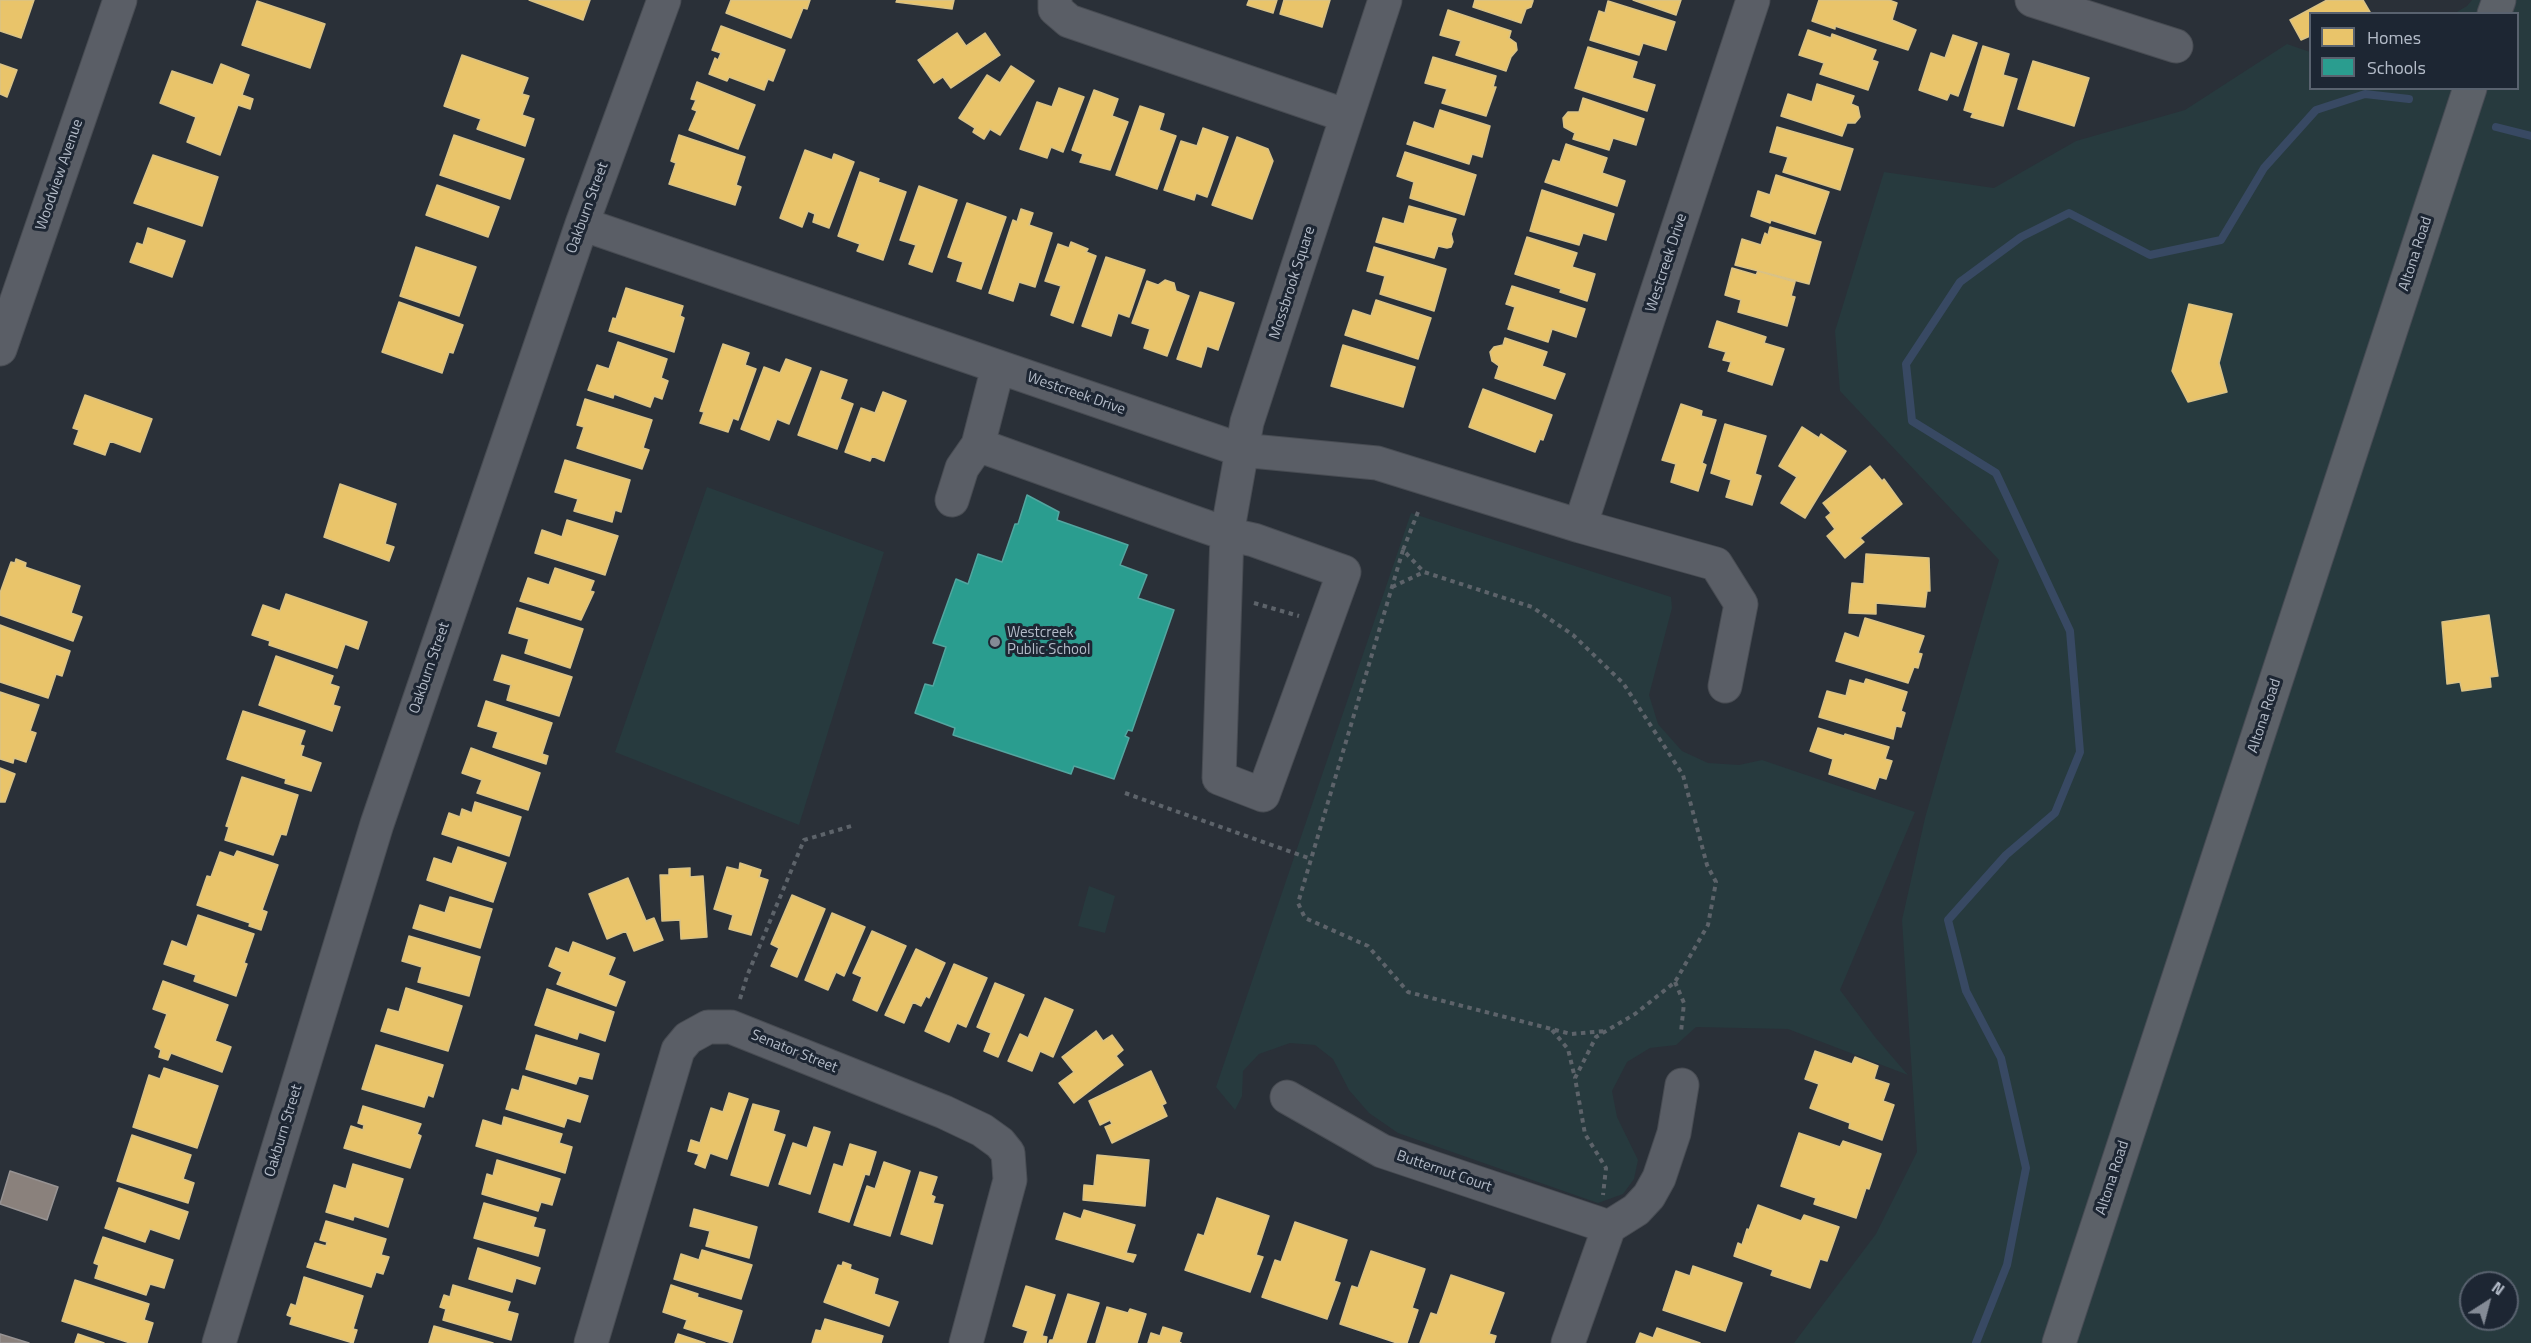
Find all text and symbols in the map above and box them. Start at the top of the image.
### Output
legend [2309,12,2519,90]
text: Homes [2367,24,2421,51]
text: Schools [2367,54,2426,81]
street label: Woodview Avenue [33,117,87,233]
street label: Oakburn Street [563,160,613,256]
street label: Westcreek Drive [1643,211,1691,315]
street label: Altona Road [2396,215,2436,293]
street label: Mossbrook Square [1266,224,1320,342]
street label: Westcreek Drive [1024,369,1128,419]
street label: Oakburn Street [406,620,454,716]
place label: Westcreek Public School [1007,624,1090,659]
marker: Westcreek Public School [988,635,1002,649]
street label: Altona Road [2245,677,2285,755]
street label: Senator Street [748,1026,840,1078]
street label: Oakburn Street [261,1083,307,1179]
street label: Altona Road [2093,1139,2133,1217]
street label: Butternut Court [1394,1147,1494,1197]
north arrow [2459,1271,2519,1331]
text: N [2487,1275,2510,1301]

